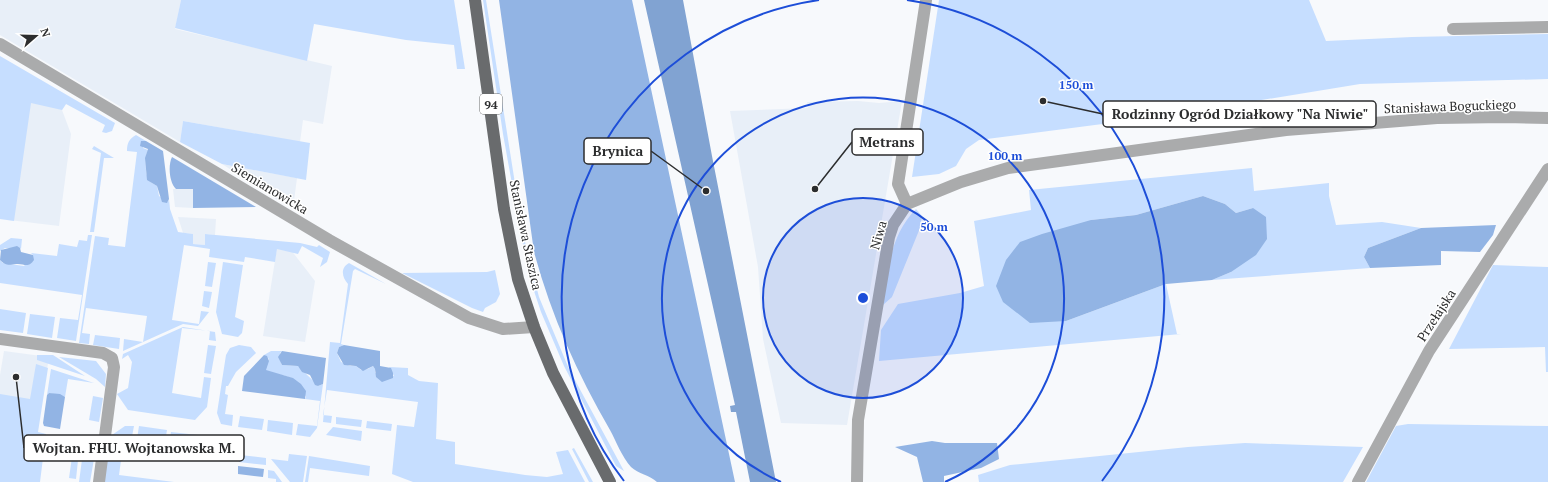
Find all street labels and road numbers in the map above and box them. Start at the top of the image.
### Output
road number: 94 [480,94,502,114]
street label: Stanisława Boguckiego [1384,95,1516,117]
street label: Siemianowicka [228,158,312,218]
street label: Stanisława Staszica [506,178,547,292]
street label: Niwa [865,218,891,252]
street label: Przełajska [1412,285,1460,345]

